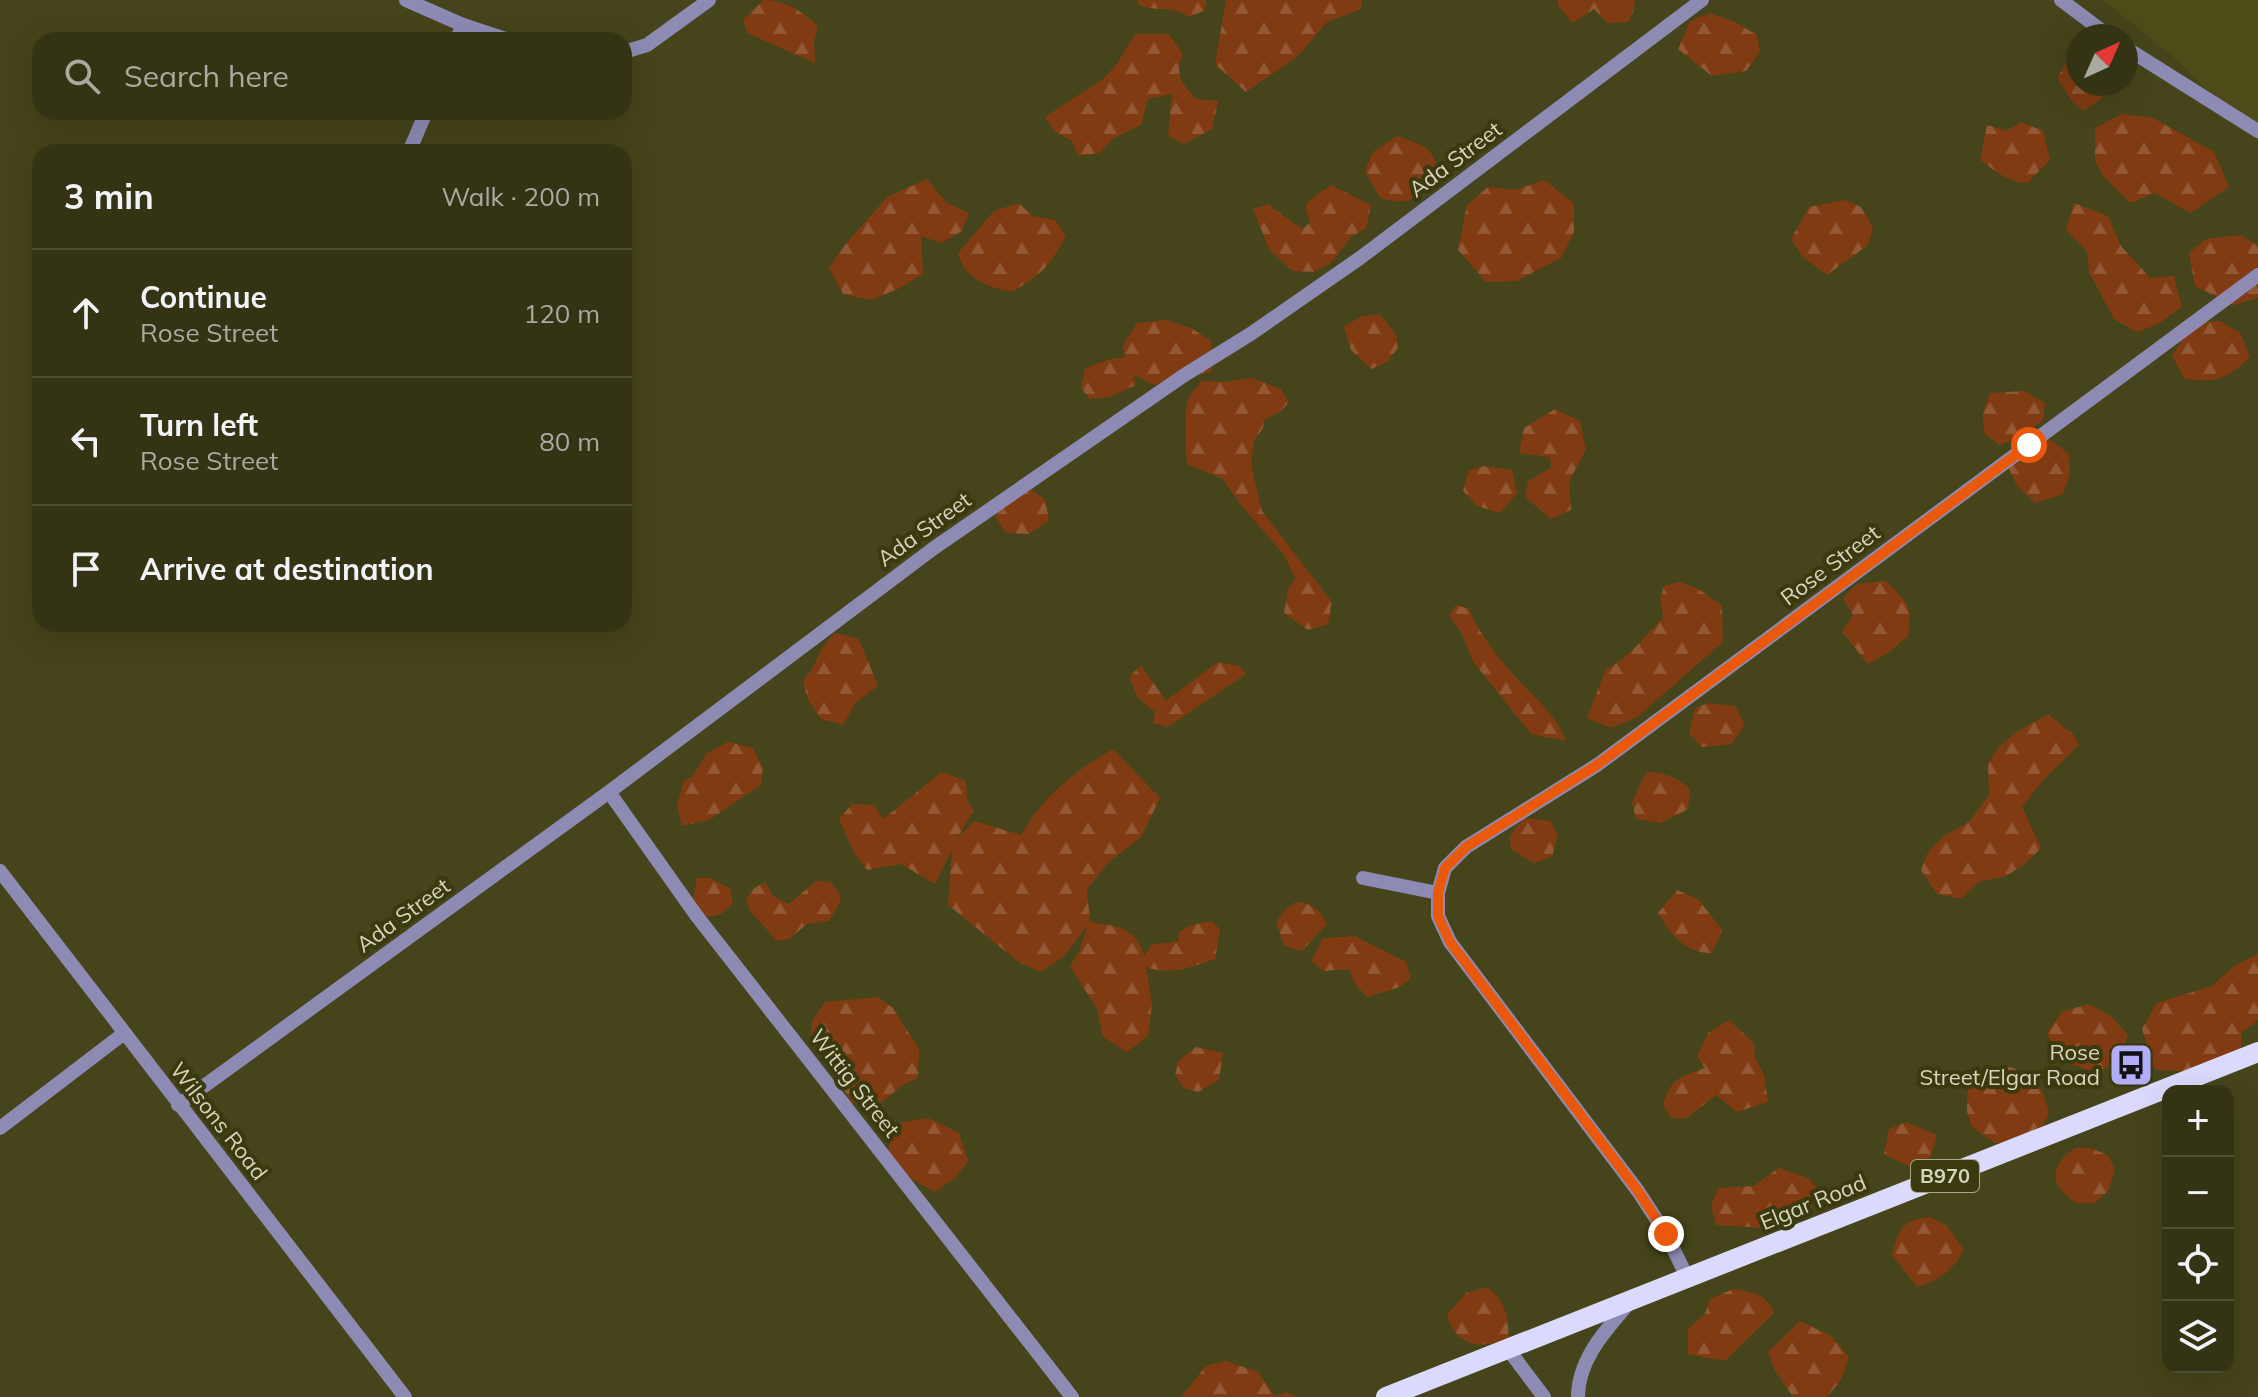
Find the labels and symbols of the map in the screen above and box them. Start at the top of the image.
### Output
north arrow [2066,24,2138,96]
street label: Ada Street [1403,115,1507,203]
route start [2011,427,2047,463]
street label: Ada Street [872,485,977,572]
street label: Rose Street [1775,518,1885,611]
street label: Ada Street [351,871,456,958]
street label: Wittig Street [804,1023,906,1143]
place label: Rose Street/Elgar Road [1919,1038,2100,1091]
bus stop icon: Rose Street/Elgar Road [2107,1041,2155,1089]
street label: Wilsons Road [164,1056,274,1186]
road number: B970 [1911,1160,1979,1192]
street label: Elgar Road [1756,1168,1870,1236]
route end [1648,1216,1684,1252]

